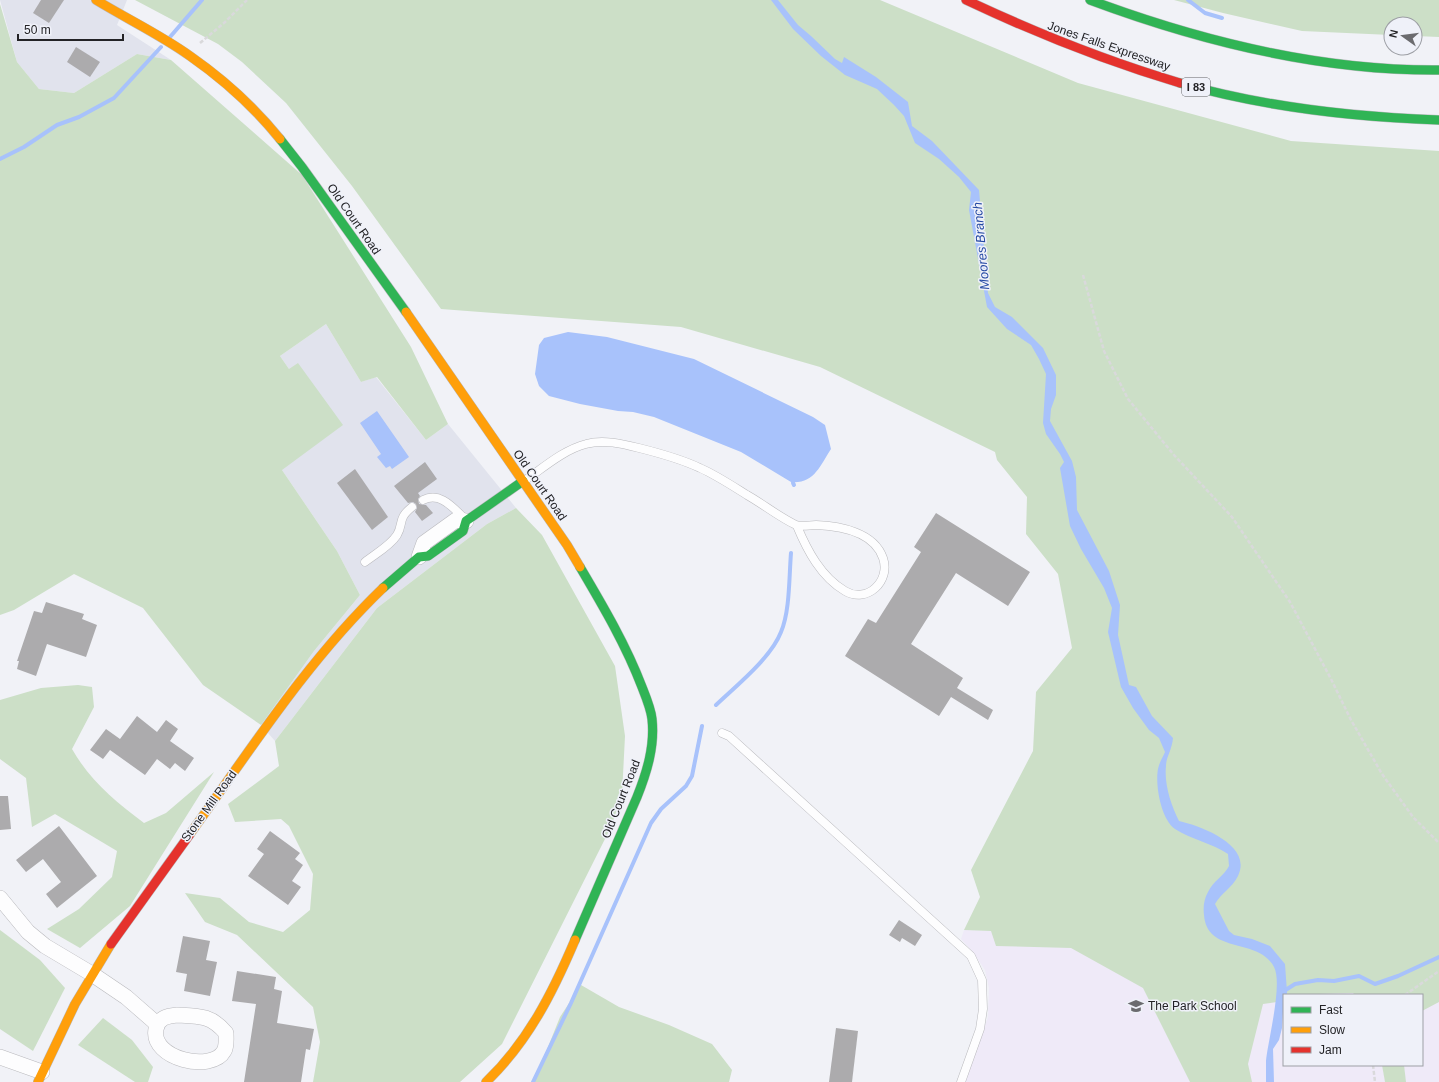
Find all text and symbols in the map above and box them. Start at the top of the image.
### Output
scale bar [18,16,123,42]
north arrow [1383,16,1423,56]
street label: Jones Falls Expressway [1046,18,1172,74]
text: 50 m [24,23,51,37]
text: N [1387,28,1400,39]
road number: I 83 [1182,78,1210,96]
street label: Old Court Road [324,181,384,257]
water label: Moores Branch [970,201,992,291]
street label: Old Court Road [510,447,570,523]
street label: Old Court Road [599,758,643,840]
street label: Stone Mill Road [178,768,240,844]
legend [1283,994,1423,1066]
school or university icon: The Park School [1127,997,1145,1015]
place label: The Park School [1148,999,1237,1013]
text: Fast [1319,1003,1343,1017]
text: Slow [1319,1023,1345,1037]
text: Jam [1319,1043,1342,1057]

